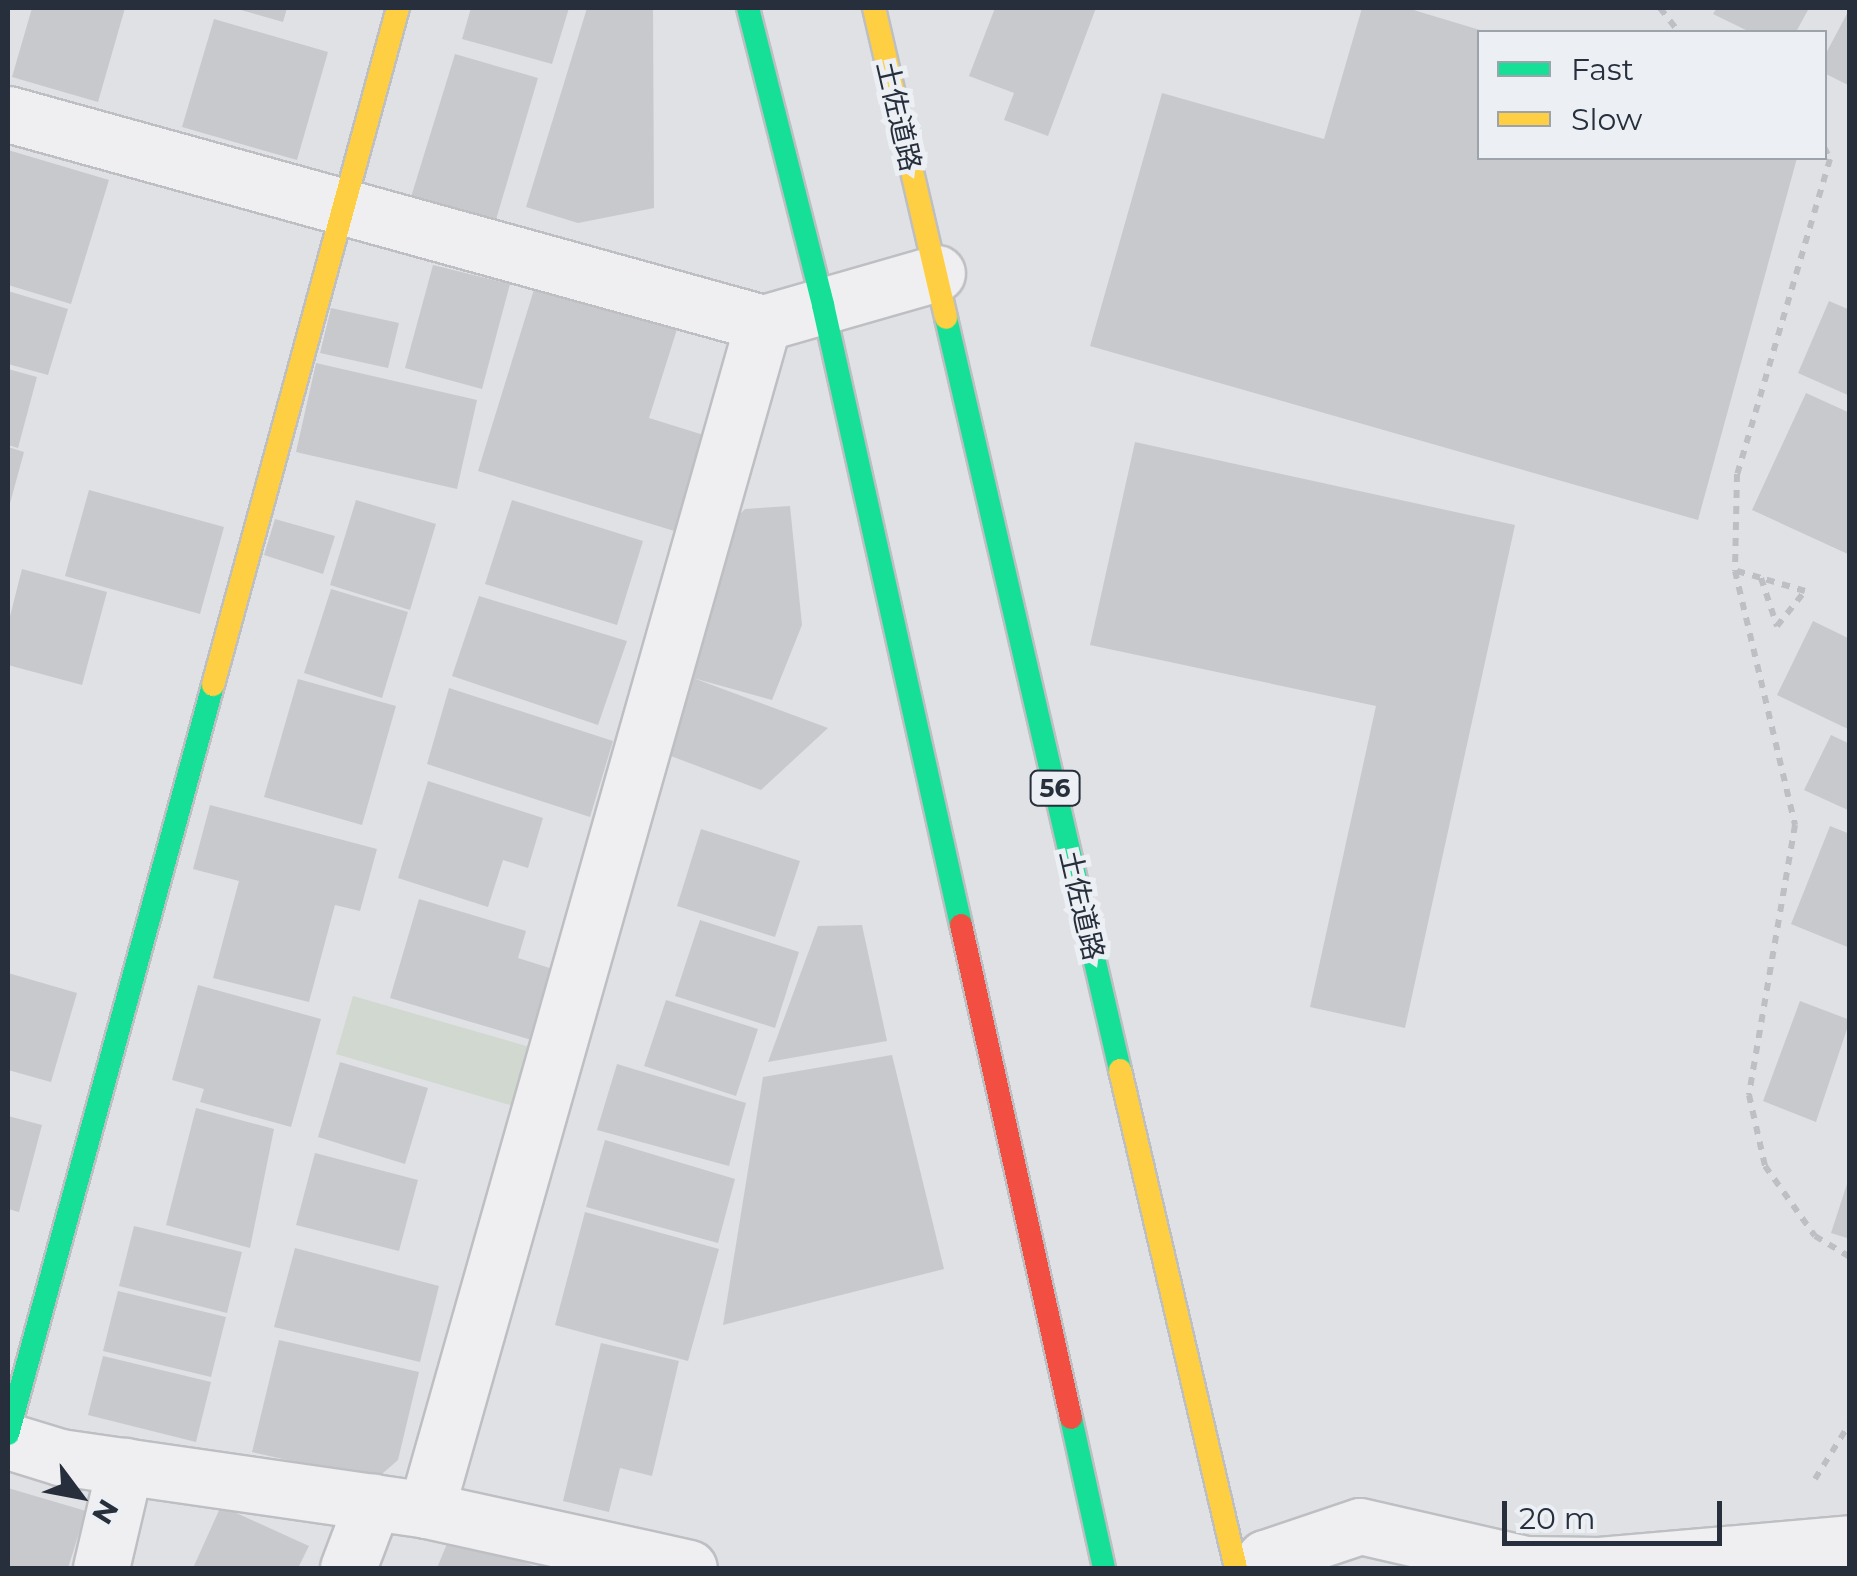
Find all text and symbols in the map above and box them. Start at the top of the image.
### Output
legend [1477,30,1827,160]
text: Fast [1571,51,1634,88]
street label: 土佐道路 [870,58,928,174]
text: Slow [1571,101,1642,138]
road number: 56 [1028,768,1082,808]
street label: 土佐道路 [1053,847,1111,963]
north arrow [30,1446,130,1546]
scale bar [1507,1481,1727,1543]
text: N [85,1493,126,1530]
text: 20 m [1519,1500,1596,1537]

